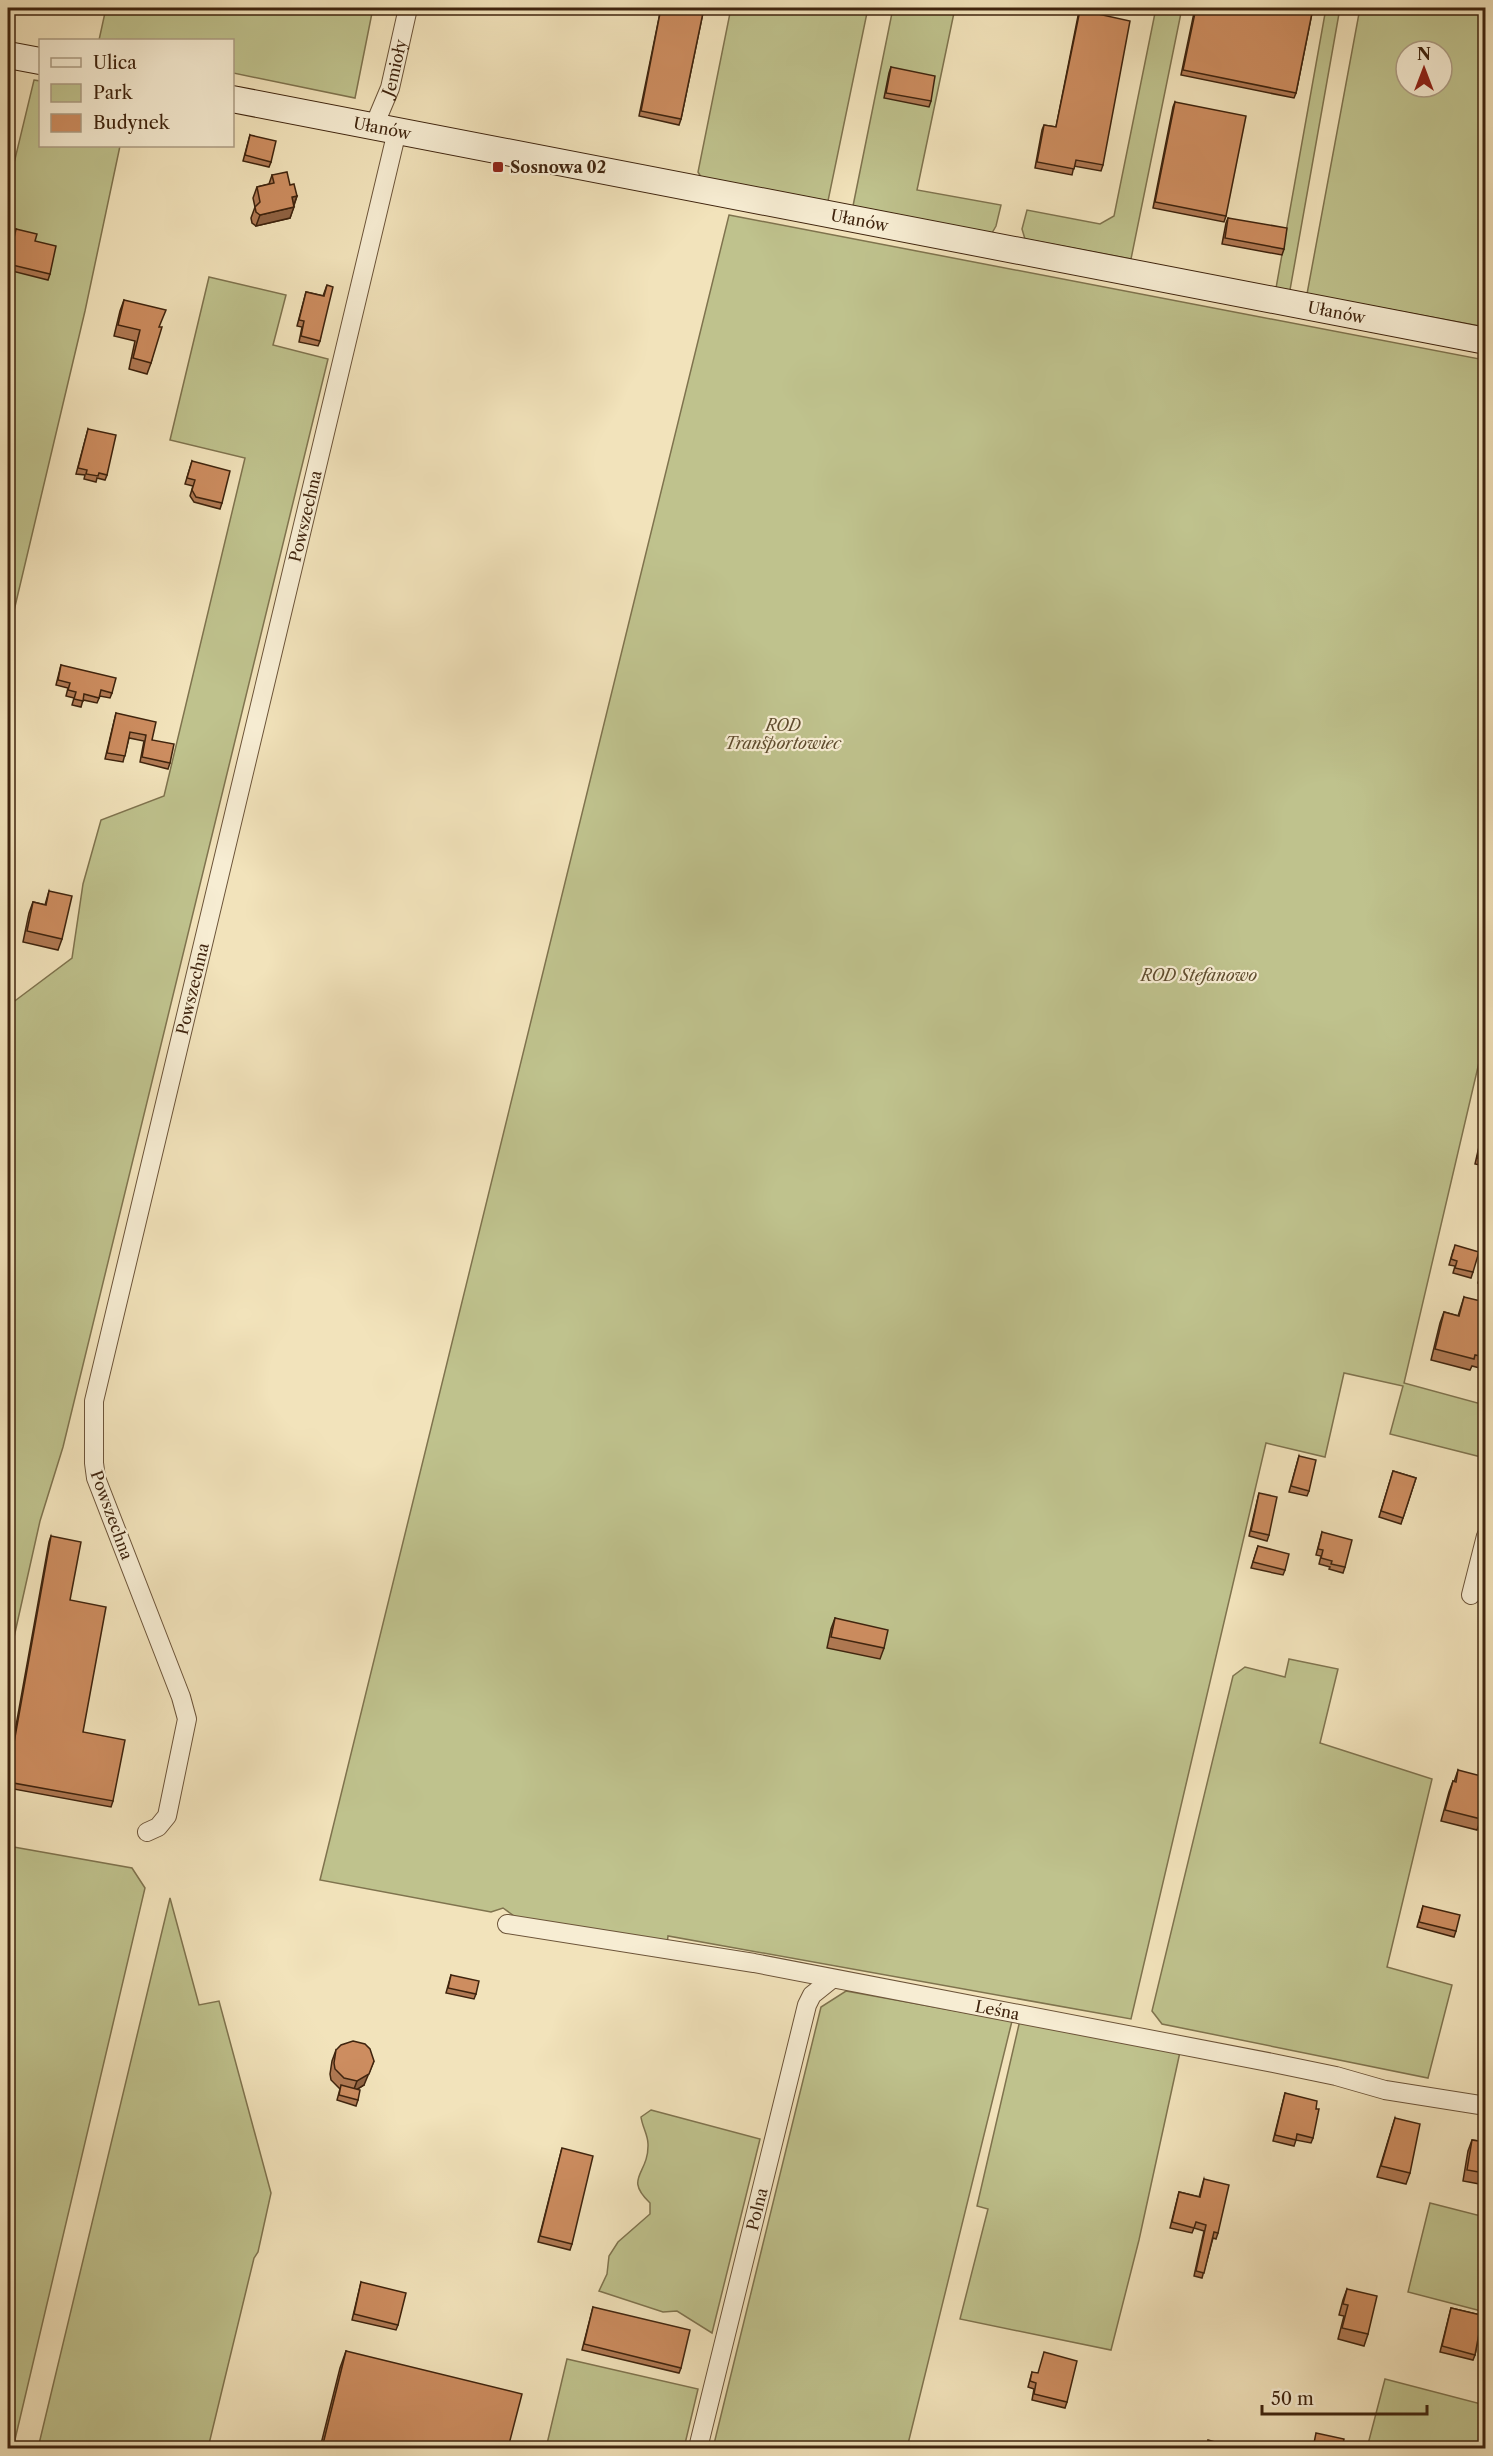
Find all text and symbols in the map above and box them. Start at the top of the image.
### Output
street label: Jemioły [376,36,411,102]
legend [39,39,234,147]
north arrow [1394,39,1454,99]
text: N [1417,44,1431,64]
text: Ulica [93,52,137,74]
text: Park [93,82,134,104]
text: Budynek [93,112,171,134]
street label: Ułanów [352,113,413,143]
place label: Sosnowa 02 [510,157,606,177]
marker: Sosnowa 02 [491,160,505,174]
street label: Ułanów [829,205,891,236]
street label: Ułanów [1306,297,1368,328]
street label: Powszechna [285,468,326,564]
park label: ROD Transportowiec [725,715,842,753]
street label: Powszechna [172,940,213,1037]
park label: ROD Stefanowo [1139,965,1257,985]
street label: Powszechna [87,1468,138,1563]
street label: Leśna [974,1996,1022,2024]
street label: Polna [742,2185,772,2233]
scale bar [1262,2378,1427,2416]
text: 50 m [1271,2388,1314,2410]

